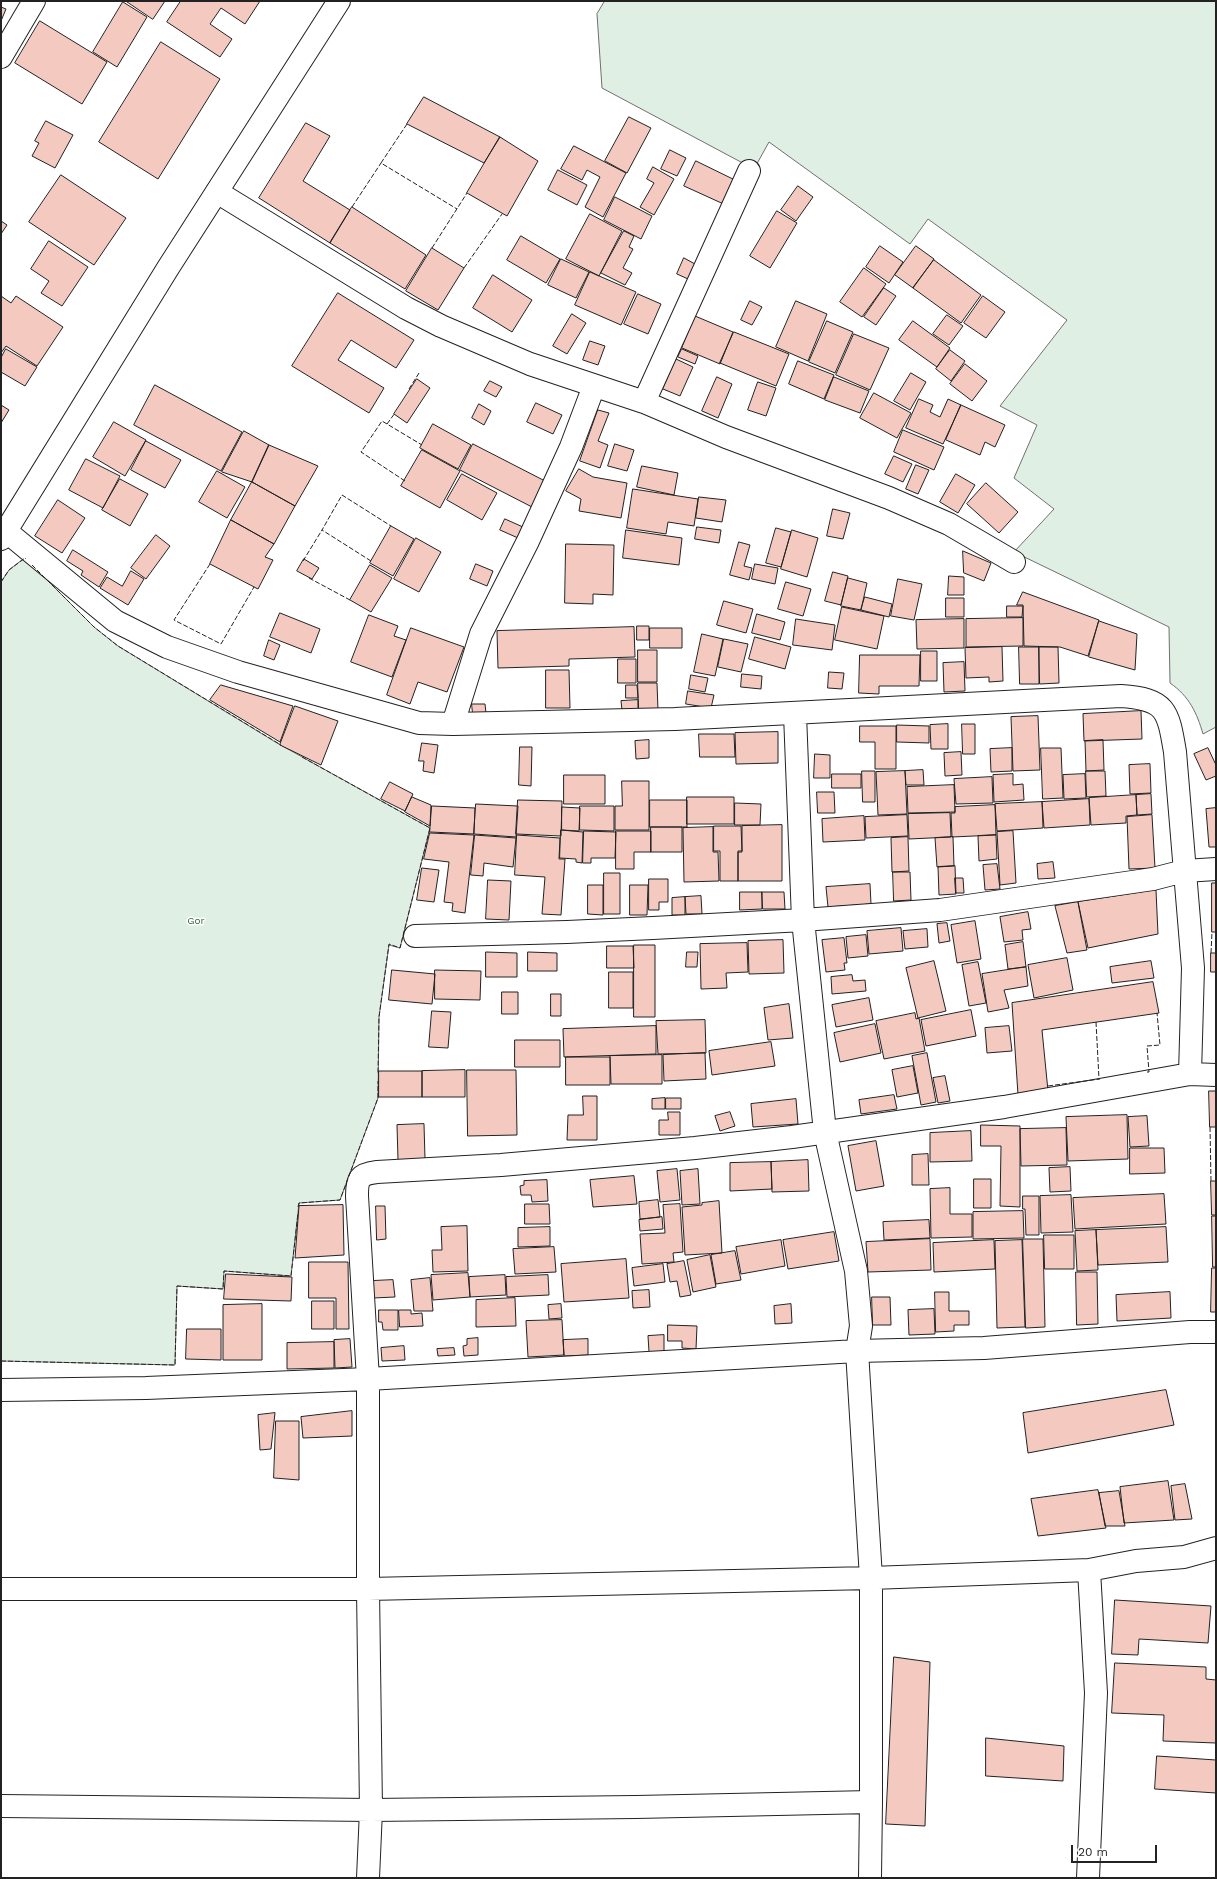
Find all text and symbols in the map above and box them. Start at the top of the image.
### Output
park label: Gor [187,915,205,927]
scale bar [1073,1837,1159,1863]
text: 20 m [1078,1845,1108,1859]

